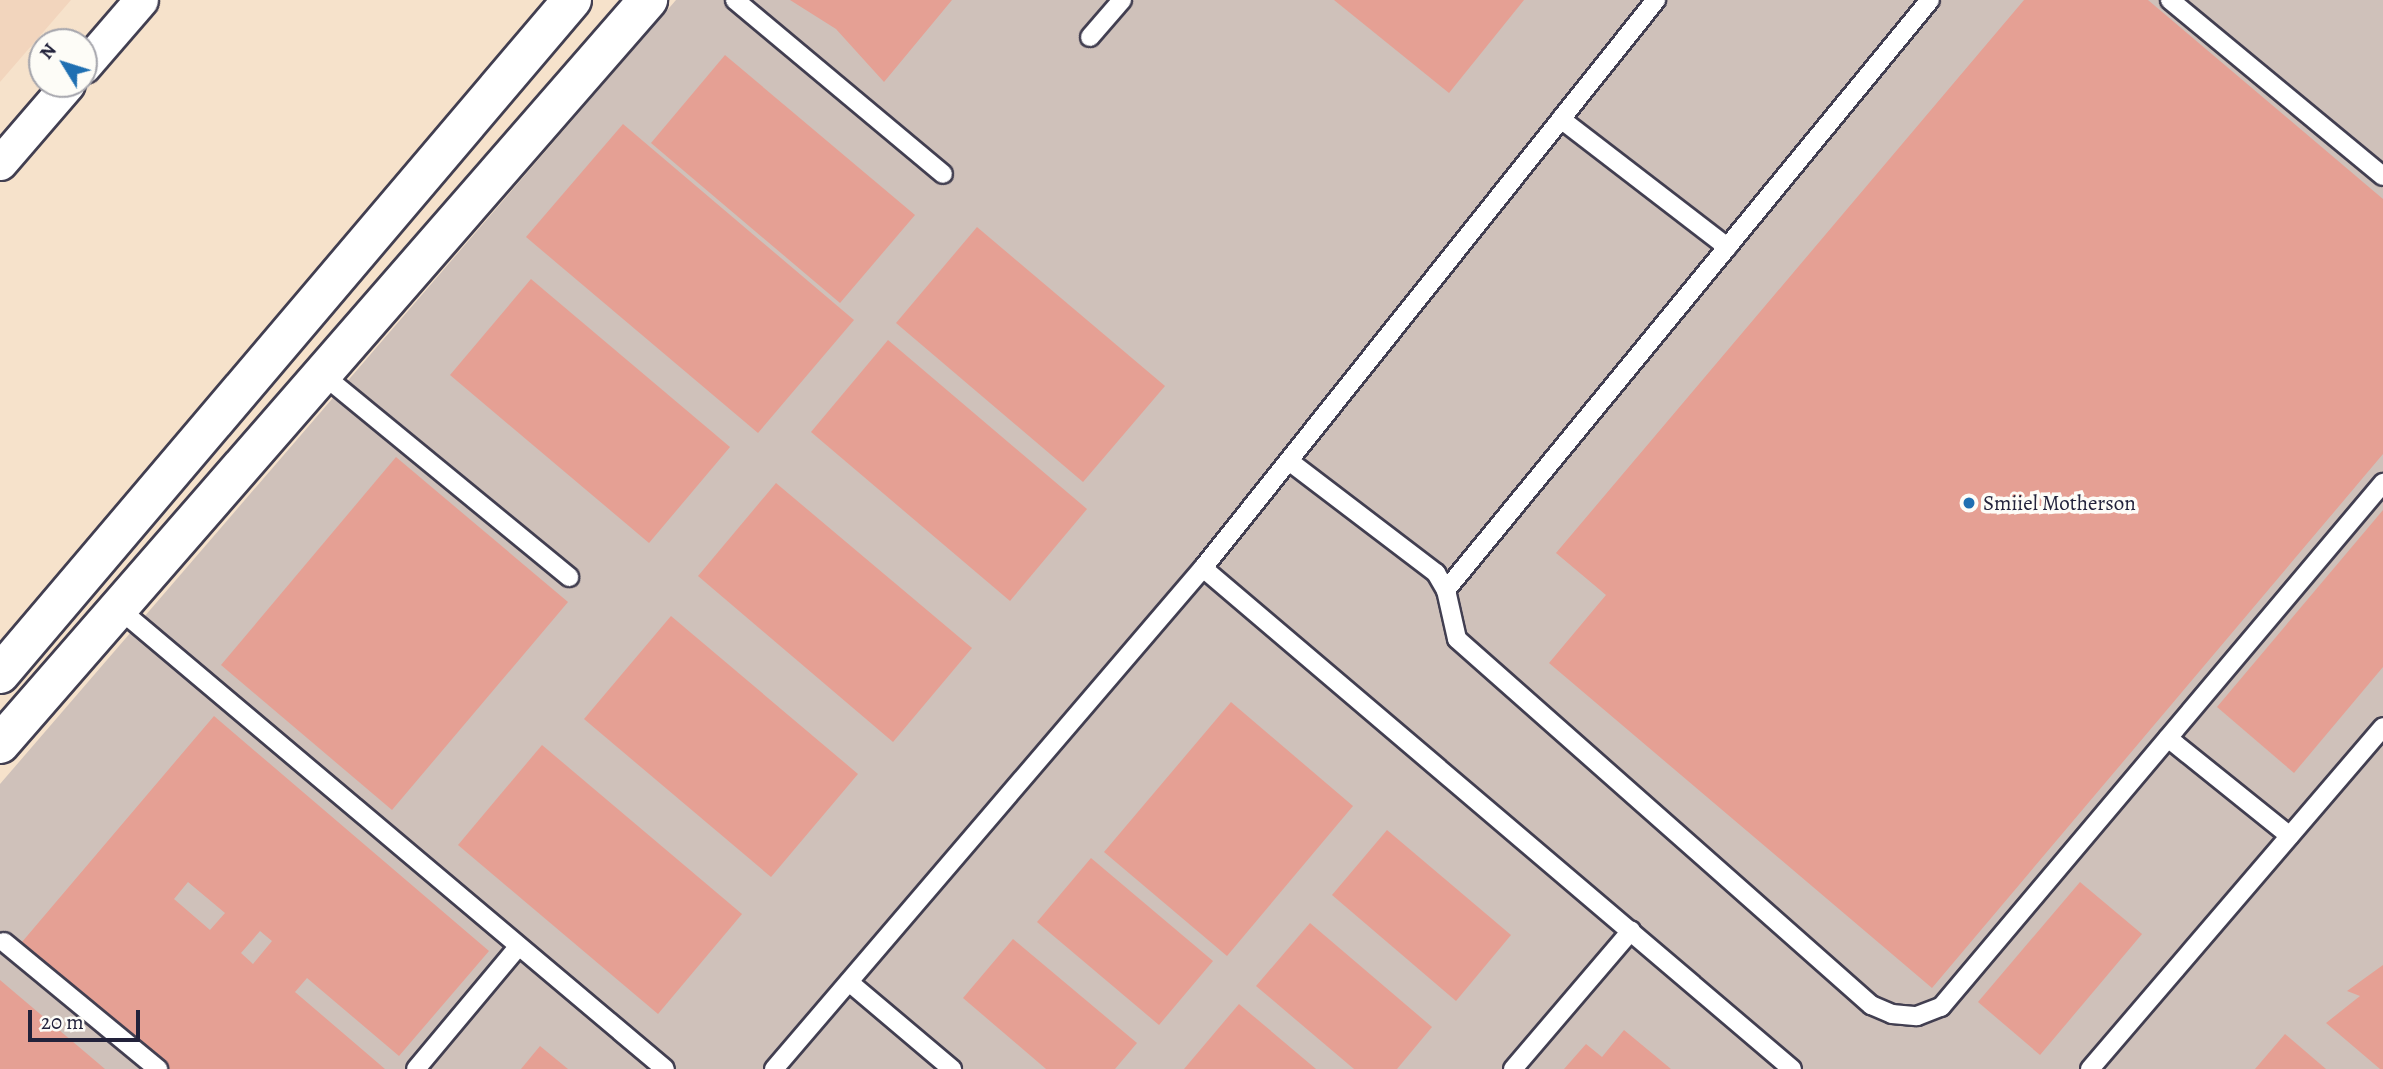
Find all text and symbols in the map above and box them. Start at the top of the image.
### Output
north arrow [28,28,98,98]
text: N [34,38,63,65]
place label: Smiiel Motherson [1983,490,2136,516]
marker: Smiiel Motherson [1961,495,1977,511]
scale bar [32,996,144,1040]
text: 20 m [41,1008,84,1036]

